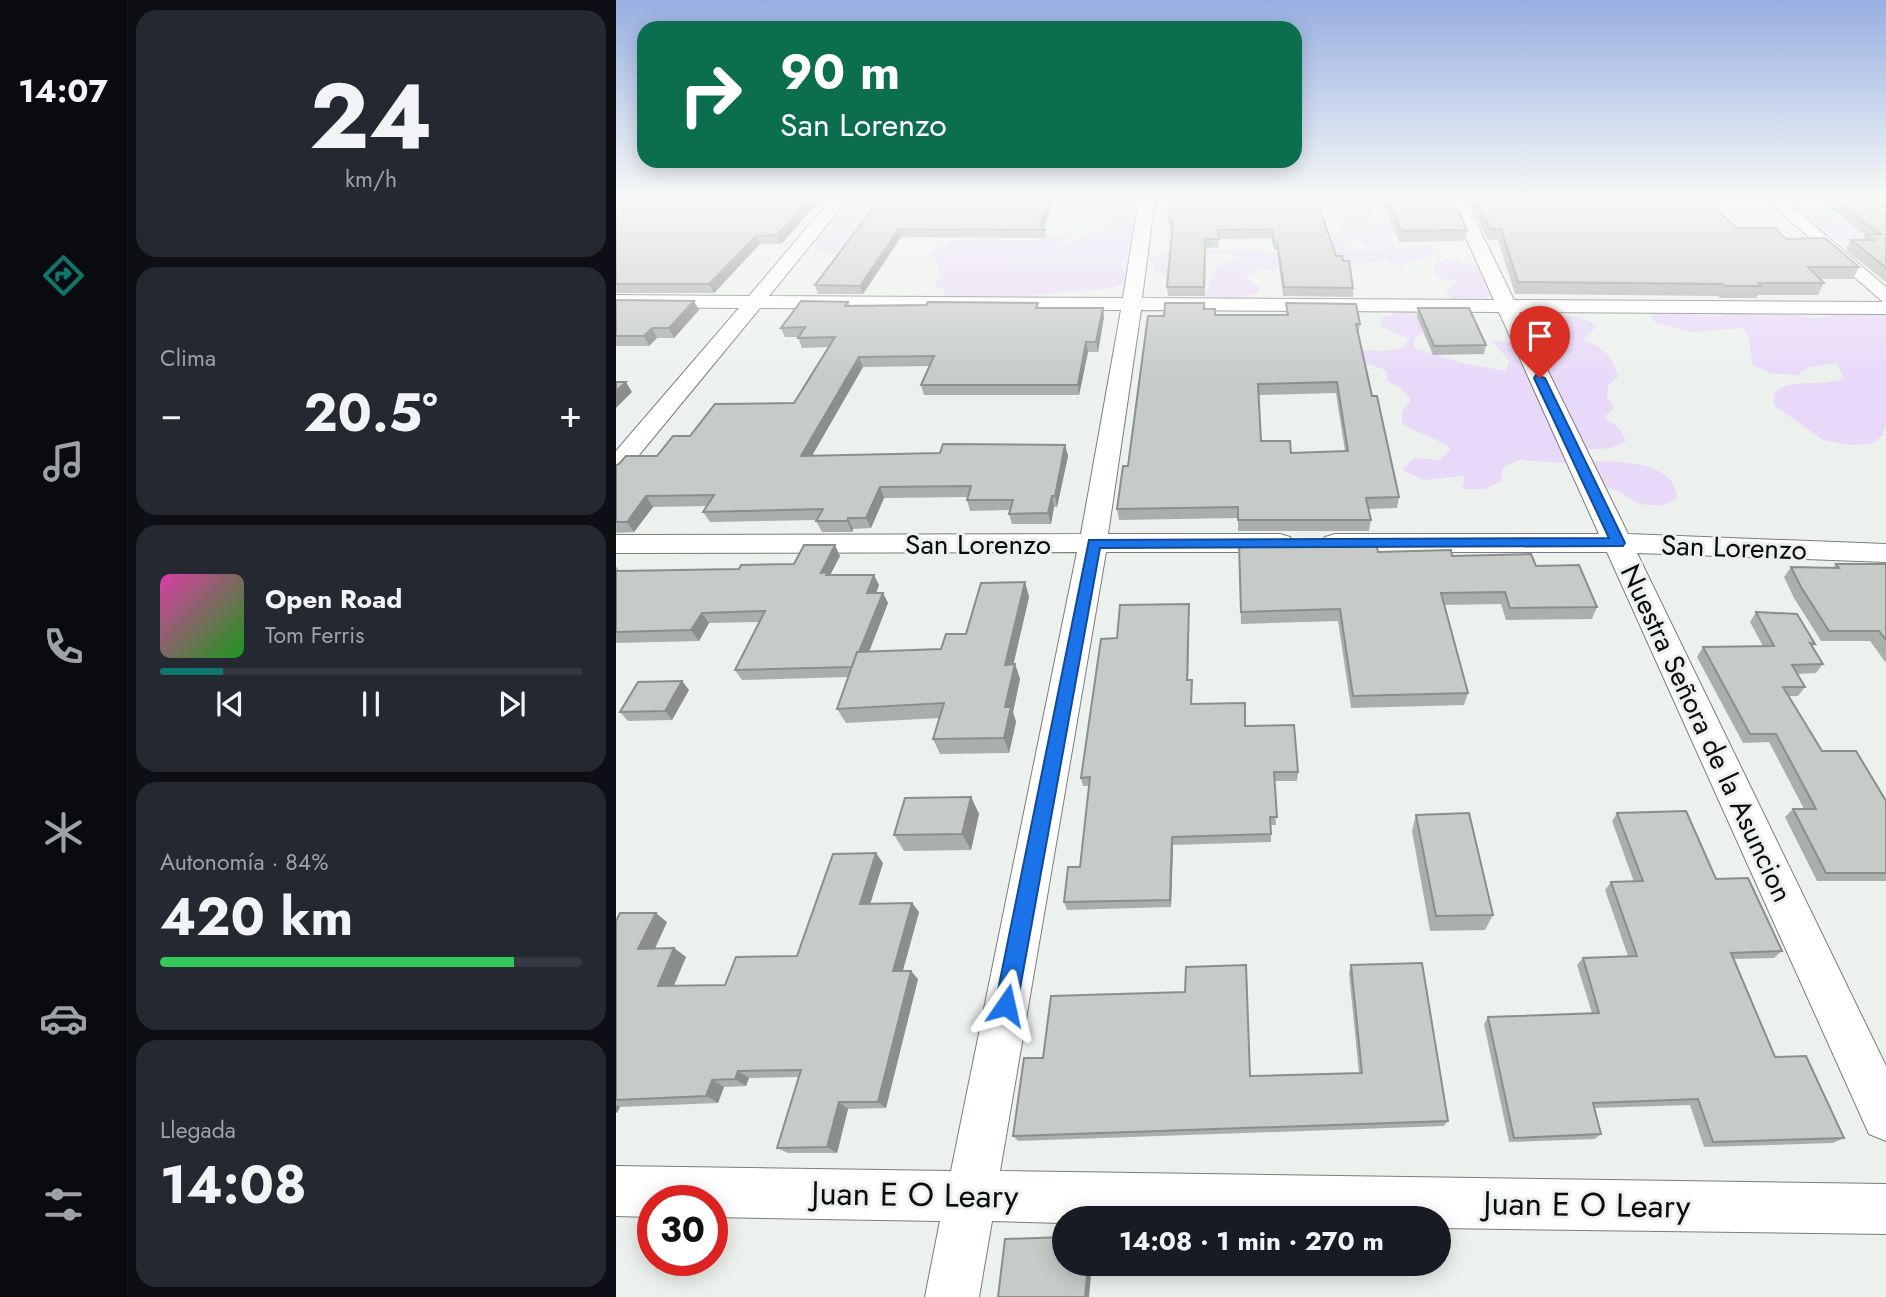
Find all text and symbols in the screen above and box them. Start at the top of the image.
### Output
text: 90 m [780,37,900,107]
icon: right [665,49,756,140]
text: 24 [309,51,433,182]
text: 14:07 [18,68,108,114]
text: San Lorenzo [780,102,947,148]
text: km/h [345,162,397,196]
icon: directions [39,251,88,300]
pin [1510,306,1570,378]
icon: arrive [1521,317,1559,355]
text: Clima [160,341,216,375]
text: 20.5° [303,375,438,451]
text: − [160,386,182,441]
text: + [559,386,582,441]
icon: music [39,437,88,486]
street label: San Lorenzo [905,524,1051,565]
street label: San Lorenzo [1660,524,1808,571]
street label: Nuestra Señora de la Asuncion [1610,558,1803,909]
text: Open Road [265,580,402,618]
text: Tom Ferris [265,618,364,652]
icon: phone [39,622,88,671]
icon: previous [211,685,249,723]
icon: pause [352,685,390,723]
icon: next [493,685,531,723]
icon: climate [39,808,88,857]
text: Autonomía · 84% [160,845,328,879]
text: 420 km [160,879,353,955]
position arrow [969,968,1043,1042]
icon: car [39,994,88,1043]
text: Llegada [160,1113,236,1147]
text: 14:08 [160,1147,307,1223]
street label: Juan E O Leary [807,1169,1019,1220]
street label: Juan E O Leary [1479,1179,1691,1230]
icon: filters [39,1180,88,1229]
speed limit sign: 30 [637,1185,728,1276]
text: 14:08 · 1 min · 270 m [1119,1222,1384,1260]

